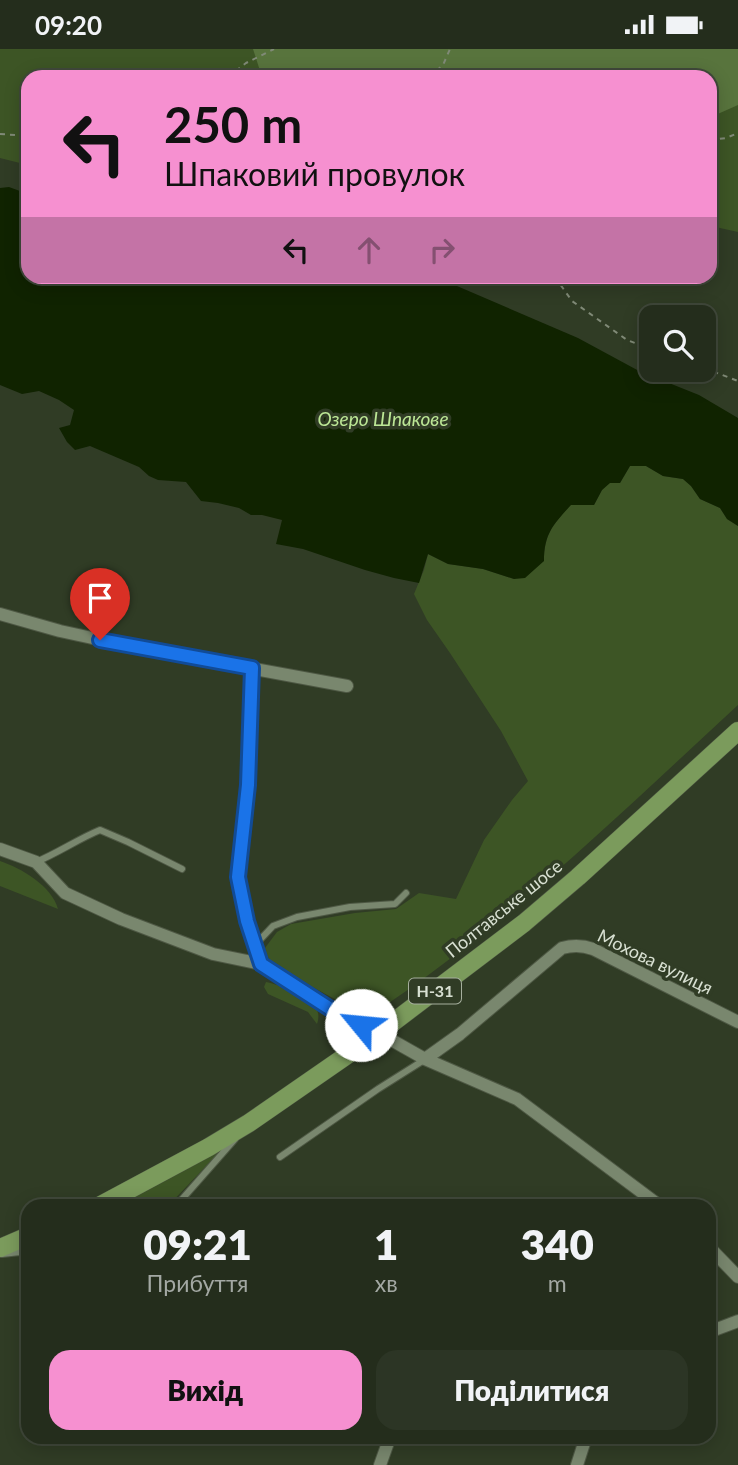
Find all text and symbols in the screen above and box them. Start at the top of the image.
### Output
text: 09:20 [35,9,102,41]
text: 250 m [164,95,302,153]
icon: left [49,98,140,189]
text: Шпаковий провулок [164,154,465,193]
icon: left [277,231,315,269]
icon: ahead [350,231,388,269]
icon: right [423,231,461,269]
map controls [639,305,716,382]
button: search [639,305,716,382]
water label: Озеро Шпакове [317,407,449,430]
pin [70,568,130,640]
icon: arrive [81,579,119,617]
street label: Полтавське шосе [441,855,566,962]
street label: Мохова вулиця [594,924,717,998]
road number: Н-31 [409,979,461,1003]
position arrow [324,988,398,1062]
text: 09:21 [143,1219,252,1269]
text: 1 [374,1219,398,1269]
text: 340 [521,1219,594,1269]
text: Прибуття [147,1269,248,1297]
text: хв [375,1269,398,1297]
text: m [548,1269,567,1297]
button: Вихід [49,1350,362,1430]
button: Поділитися [376,1350,688,1430]

